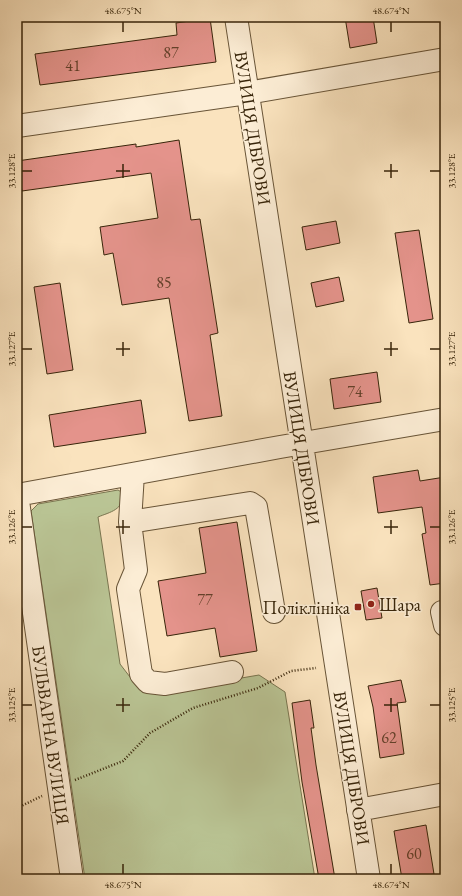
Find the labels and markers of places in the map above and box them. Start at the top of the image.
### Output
place label: Шара [379,593,422,616]
place label: Поліклініка [263,596,351,619]
marker: Шара [366,599,376,609]
marker: Поліклініка [353,602,363,612]

